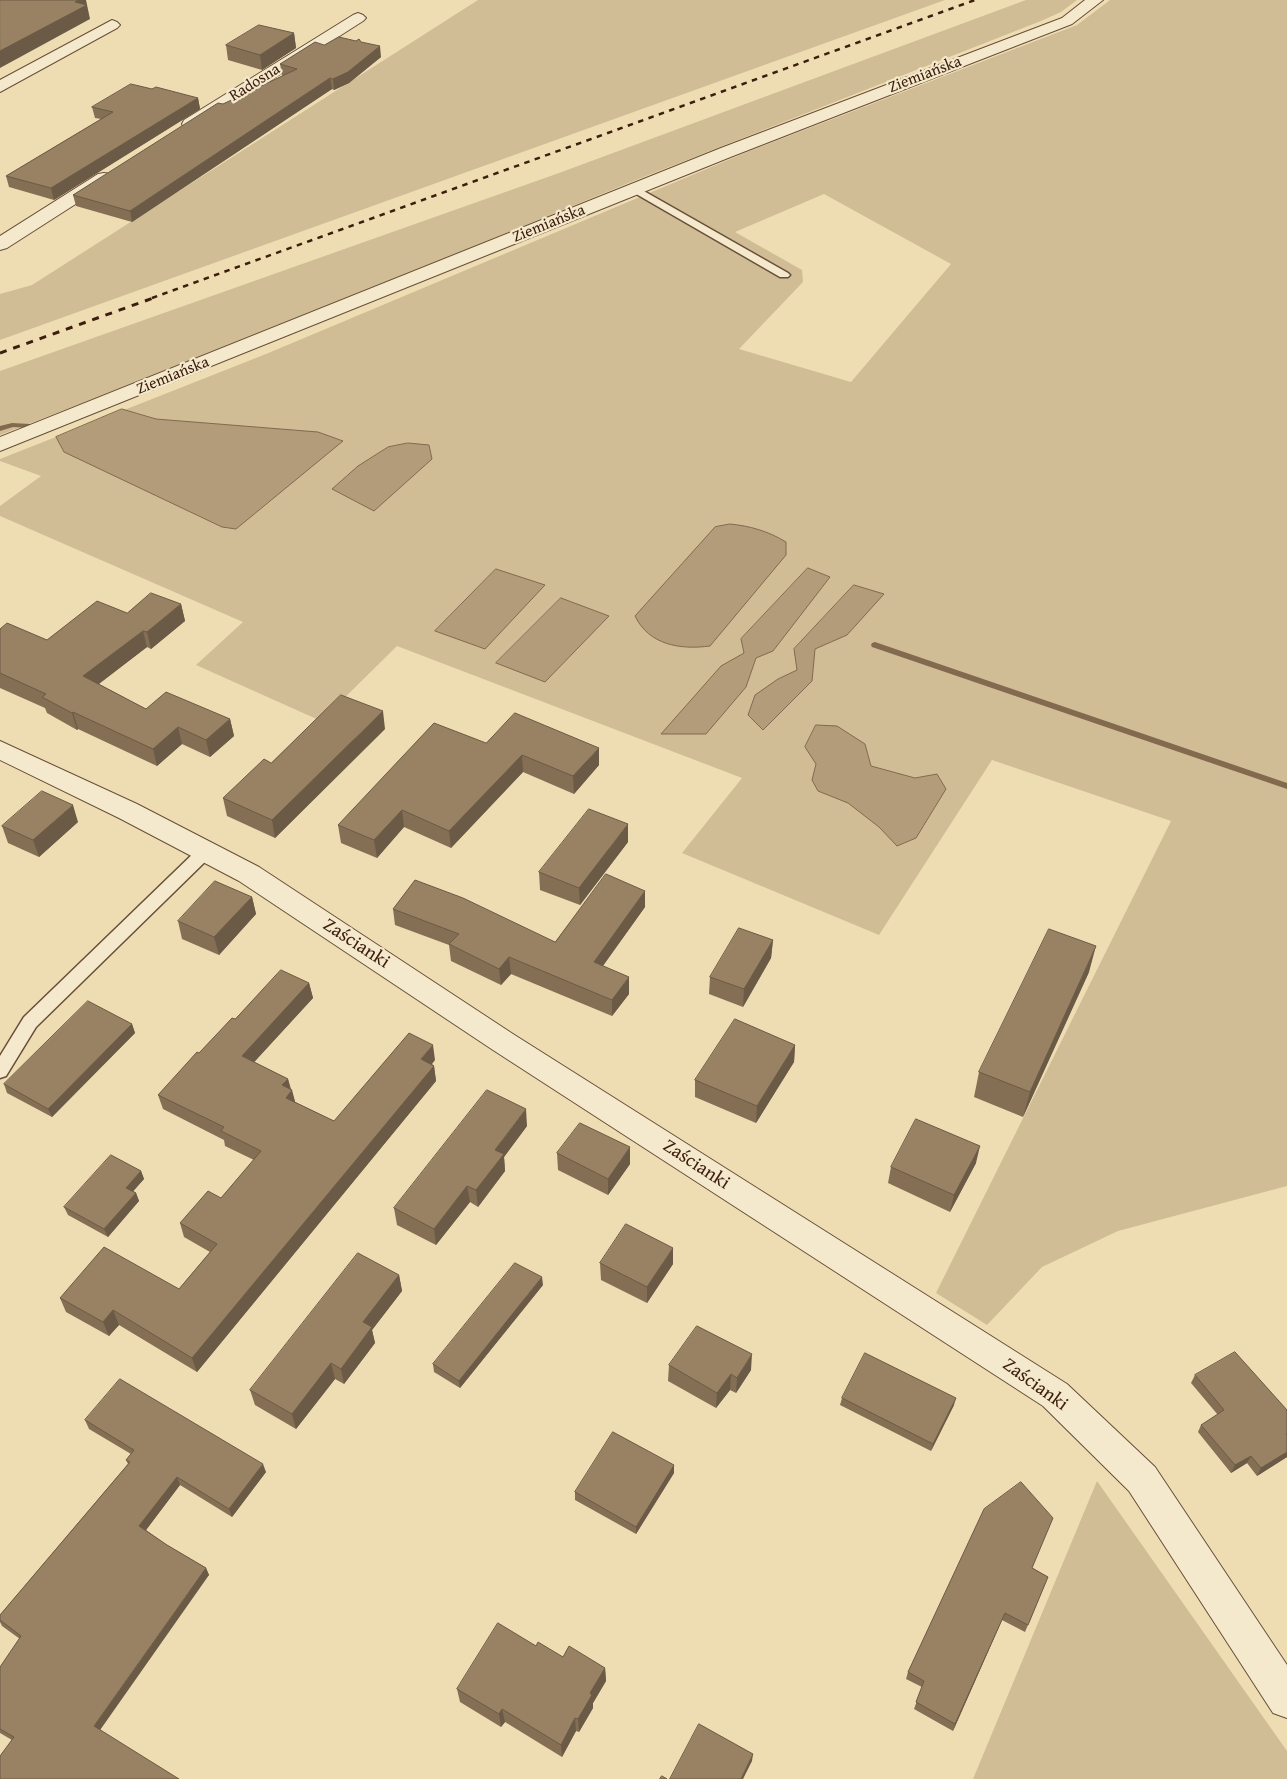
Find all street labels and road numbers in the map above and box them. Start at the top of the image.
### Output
street label: Ziemiańska [886,52,964,98]
street label: Radosna [226,60,284,106]
street label: Ziemiańska [510,201,588,247]
street label: Ziemiańska [134,353,212,399]
street label: Zaścianki [318,914,394,974]
street label: Zaścianki [658,1135,734,1195]
street label: Zaścianki [998,1354,1072,1416]

